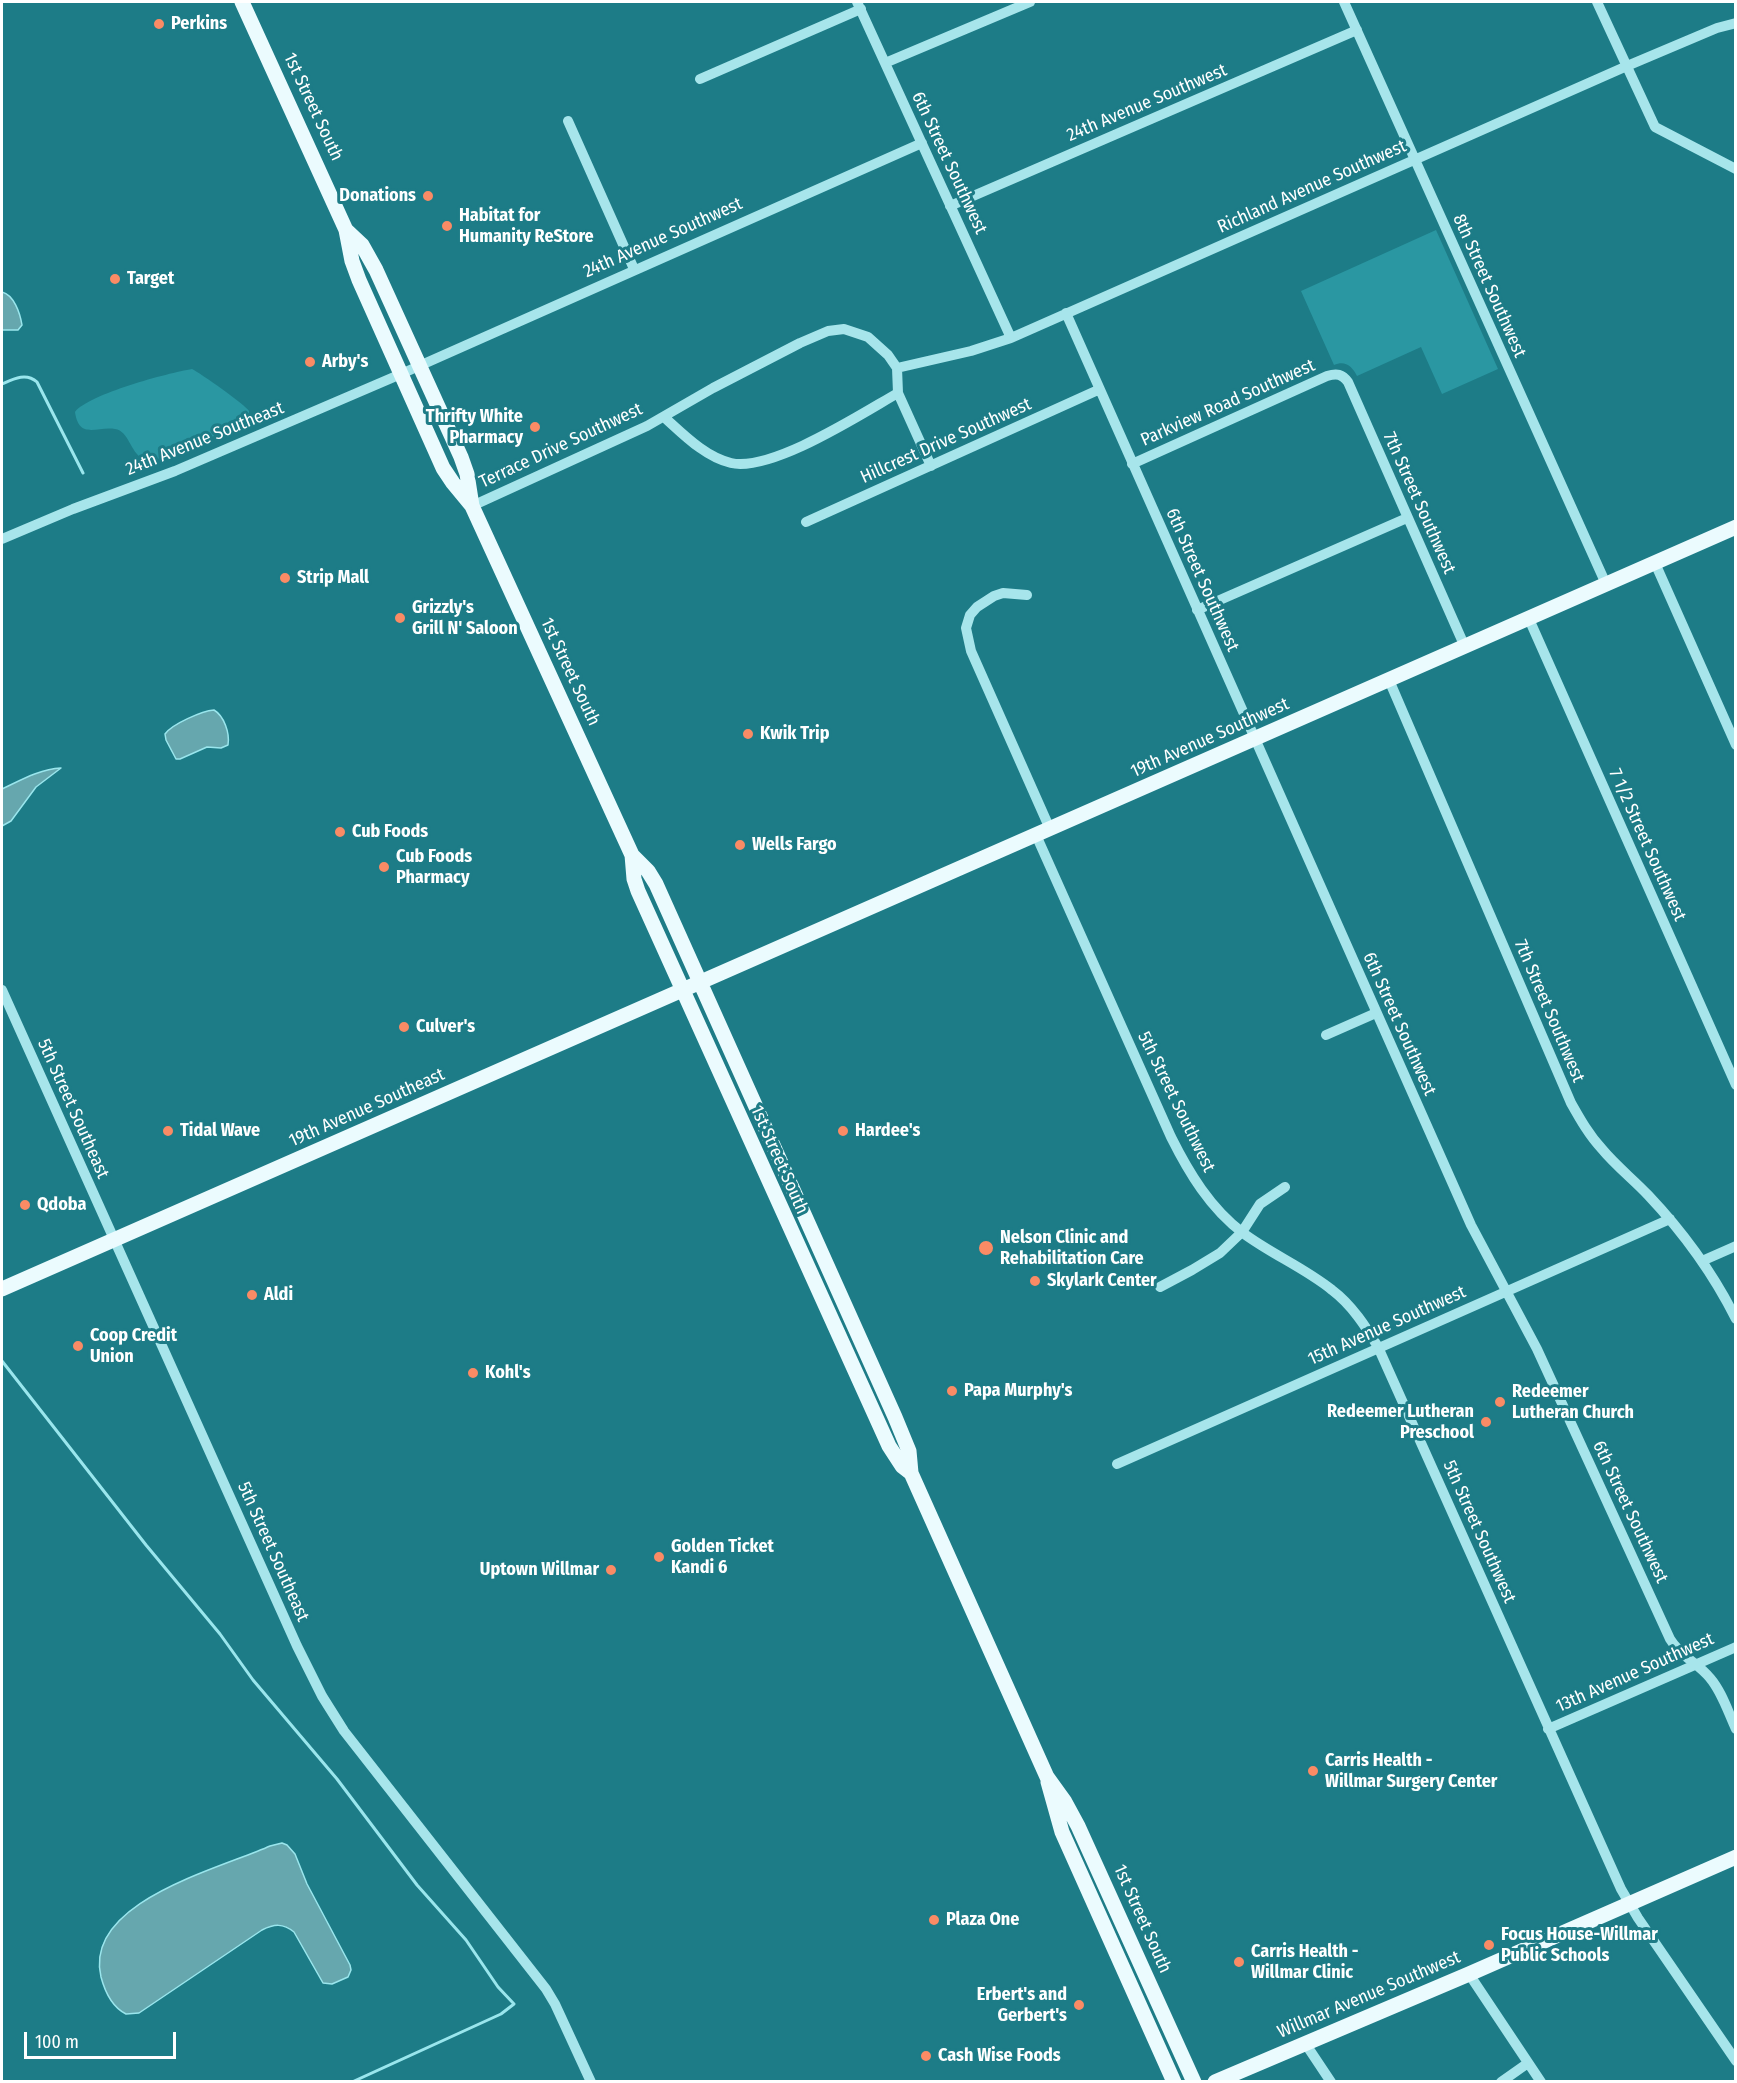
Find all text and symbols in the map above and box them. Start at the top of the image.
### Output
place label: Perkins [171,13,227,35]
marker: Perkins [152,17,166,31]
street label: 1st Street South [279,50,347,164]
street label: 24th Avenue Southwest [1064,60,1230,146]
street label: 6th Street Southwest [907,88,991,238]
street label: Richland Avenue Southwest [1214,136,1410,238]
place label: Donations [339,185,416,207]
marker: Donations [421,189,435,203]
street label: 24th Avenue Southwest [580,193,746,283]
place label: Habitat for Humanity ReStore [459,205,594,248]
street label: 8th Street Southwest [1448,211,1530,361]
marker: Habitat for Humanity ReStore [440,219,454,233]
place label: Target [127,268,174,290]
marker: Target [108,272,122,286]
place label: Arby's [322,351,368,373]
marker: Arby's [303,355,317,369]
street label: Parkview Road Southwest [1138,355,1318,451]
street label: Hillcrest Drive Southwest [857,394,1035,488]
street label: 24th Avenue Southeast [123,397,287,481]
street label: Terrace Drive Southwest [476,399,646,493]
place label: Thrifty White Pharmacy [426,406,523,448]
marker: Thrifty White Pharmacy [528,420,542,434]
street label: 7th Street Southwest [1378,429,1460,577]
street label: 6th Street Southwest [1161,505,1243,655]
place label: Strip Mall [297,567,369,589]
marker: Strip Mall [278,571,292,585]
place label: Grizzly's Grill N' Saloon [412,597,518,640]
marker: Grizzly's Grill N' Saloon [393,611,407,625]
street label: 1st Street South [536,615,604,729]
street label: 19th Avenue Southwest [1127,693,1293,783]
place label: Kwik Trip [760,723,830,745]
marker: Kwik Trip [741,727,755,741]
street label: 7 1/2 Street Southwest [1604,766,1690,924]
place label: Cub Foods [352,821,428,843]
marker: Cub Foods [333,825,347,839]
place label: Wells Fargo [752,834,837,856]
marker: Wells Fargo [733,838,747,852]
place label: Cub Foods Pharmacy [396,846,472,888]
marker: Cub Foods Pharmacy [377,860,391,874]
street label: 7th Street Southwest [1509,936,1589,1086]
street label: 6th Street Southwest [1358,949,1440,1099]
place label: Culver's [416,1016,475,1038]
marker: Culver's [397,1020,411,1034]
street label: 5th Street Southwest [1133,1028,1219,1176]
street label: 5th Street Southeast [33,1036,113,1182]
street label: 19th Avenue Southeast [286,1064,448,1152]
street label: 1st Street South [745,1102,813,1218]
place label: Tidal Wave [180,1120,260,1142]
place label: Hardee's [855,1120,920,1142]
marker: Tidal Wave [161,1124,175,1138]
marker: Hardee's [836,1124,850,1138]
place label: Qdoba [37,1194,86,1216]
marker: Qdoba [18,1198,32,1212]
place label: Nelson Clinic and Rehabilitation Care [1000,1227,1144,1270]
marker: Nelson Clinic and Rehabilitation Care [977,1239,995,1257]
place label: Skylark Center [1047,1270,1157,1292]
marker: Skylark Center [1028,1274,1042,1288]
street label: 15th Avenue Southwest [1305,1281,1469,1371]
place label: Aldi [264,1284,293,1306]
marker: Aldi [245,1288,259,1302]
place label: Coop Credit Union [90,1325,177,1368]
marker: Coop Credit Union [71,1339,85,1353]
place label: Kohl's [485,1362,531,1384]
marker: Kohl's [466,1366,480,1380]
place label: Papa Murphy's [964,1380,1073,1402]
place label: Redeemer Lutheran Church [1512,1381,1634,1424]
marker: Papa Murphy's [945,1384,959,1398]
marker: Redeemer Lutheran Church [1493,1395,1507,1409]
place label: Redeemer Lutheran Preschool [1327,1401,1474,1444]
marker: Redeemer Lutheran Preschool [1479,1415,1493,1429]
street label: 6th Street Southwest [1588,1437,1672,1587]
street label: 5th Street Southwest [1438,1457,1520,1607]
street label: 5th Street Southeast [233,1479,313,1625]
place label: Golden Ticket Kandi 6 [671,1536,774,1578]
marker: Golden Ticket Kandi 6 [652,1550,666,1564]
place label: Uptown Willmar [480,1559,599,1581]
marker: Uptown Willmar [604,1563,618,1577]
street label: 13th Avenue Southwest [1553,1628,1717,1718]
place label: Carris Health - Willmar Surgery Center [1325,1750,1497,1792]
marker: Carris Health - Willmar Surgery Center [1306,1764,1320,1778]
street label: 1st Street South [1108,1861,1176,1977]
place label: Plaza One [946,1909,1019,1931]
marker: Plaza One [927,1913,941,1927]
place label: Focus House-Willmar Public Schools [1501,1924,1658,1966]
marker: Focus House-Willmar Public Schools [1482,1938,1496,1952]
place label: Carris Health - Willmar Clinic [1251,1941,1358,1984]
street label: Willmar Avenue Southwest [1274,1947,1464,2043]
marker: Carris Health - Willmar Clinic [1232,1955,1246,1969]
place label: Erbert's and Gerbert's [977,1984,1067,2026]
marker: Erbert's and Gerbert's [1072,1998,1086,2012]
scale bar [27,2020,178,2058]
text: 100 m [35,2031,79,2053]
place label: Cash Wise Foods [938,2045,1061,2067]
marker: Cash Wise Foods [919,2049,933,2063]

